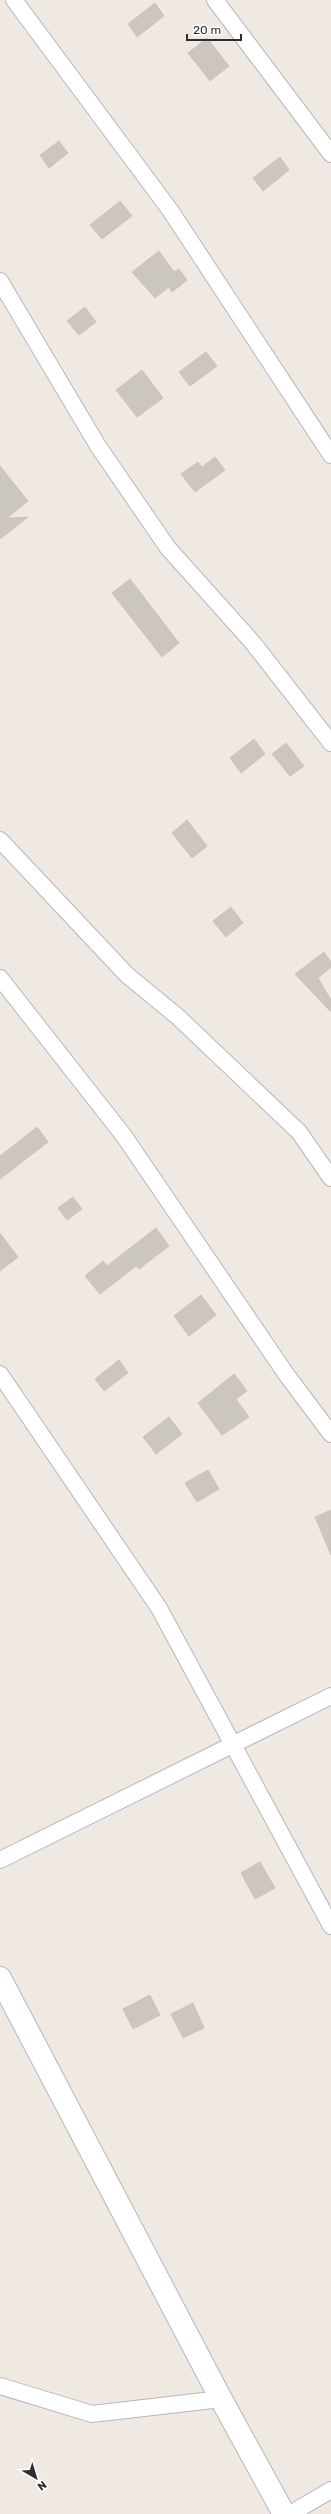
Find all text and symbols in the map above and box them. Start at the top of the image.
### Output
scale bar [187,16,241,42]
text: 20 m [193,23,221,37]
north arrow [16,2458,56,2498]
text: N [35,2478,49,2493]

